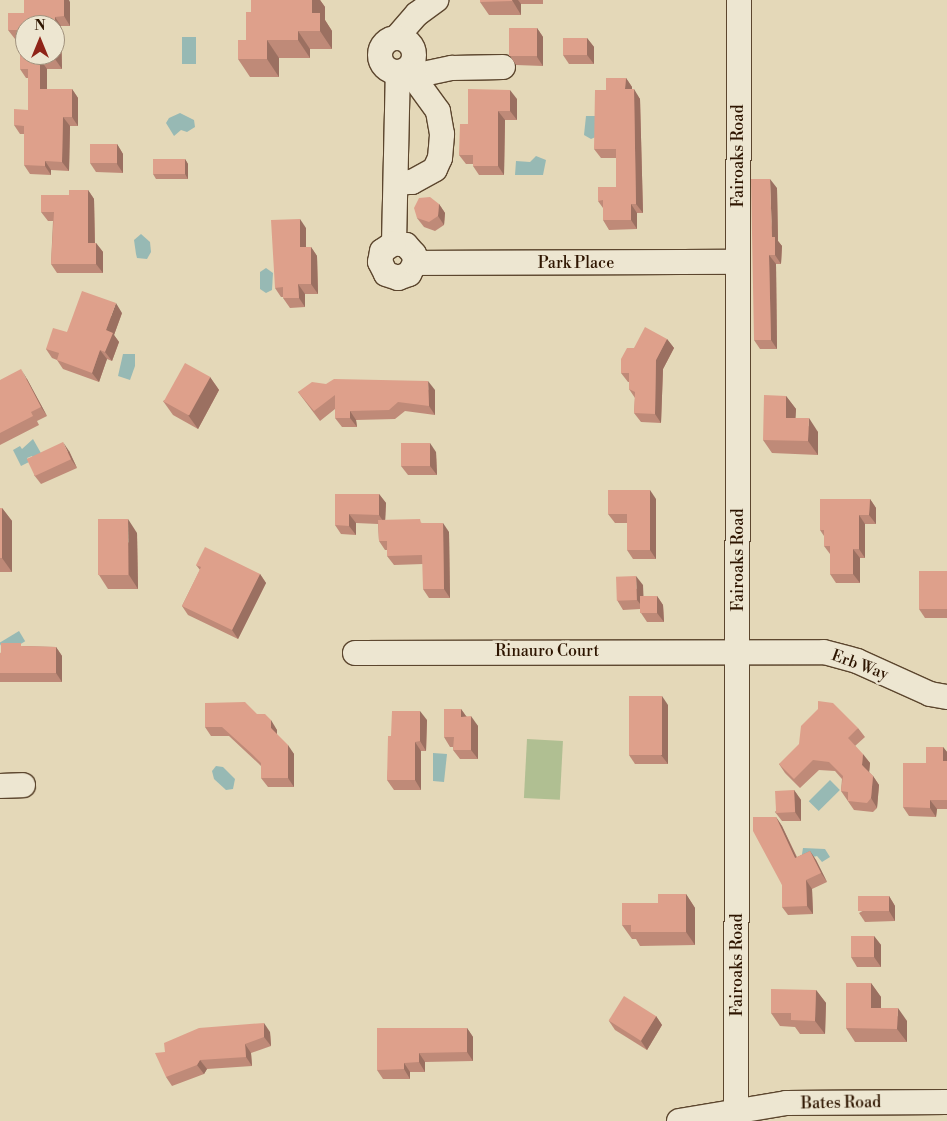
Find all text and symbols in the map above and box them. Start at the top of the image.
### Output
north arrow [15,15,65,65]
text: N [34,17,46,35]
street label: Fairoaks Road [728,104,748,208]
street label: Park Place [538,253,614,273]
street label: Fairoaks Road [728,508,748,612]
street label: Rinauro Court [495,641,599,661]
street label: Erb Way [829,646,891,684]
street label: Fairoaks Road [727,913,747,1017]
street label: Bates Road [801,1093,881,1113]

